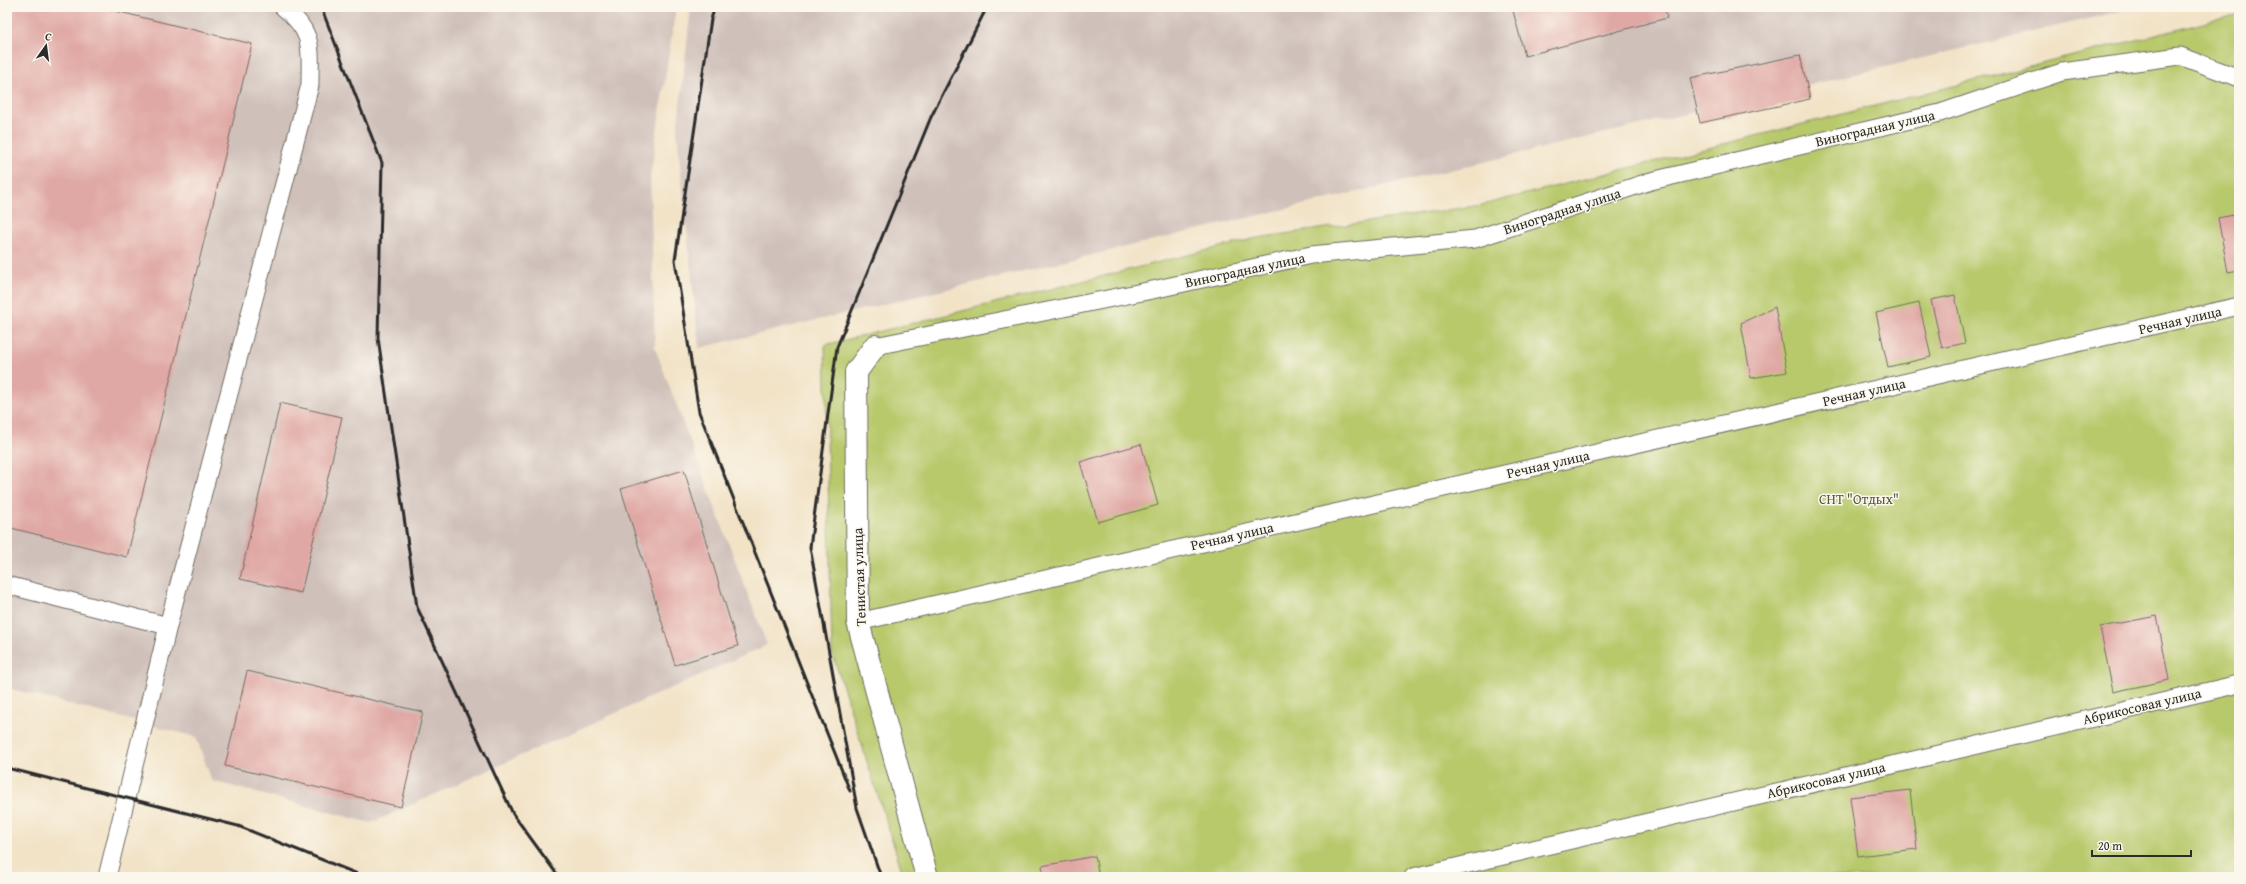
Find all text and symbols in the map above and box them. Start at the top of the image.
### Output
north arrow [26,26,66,66]
text: С [43,28,53,45]
street label: Виноградная улица [1813,104,1937,151]
street label: Виноградная улица [1501,183,1623,239]
street label: Виноградная улица [1183,247,1307,292]
street label: Речная улица [2137,301,2224,339]
street label: Речная улица [1821,373,1908,411]
street label: Речная улица [1505,445,1592,483]
park label: СНТ "Отдых" [1819,489,1899,509]
street label: Речная улица [1189,517,1276,555]
street label: Тенистая улица [847,527,871,627]
street label: Абрикосовая улица [2081,683,2203,729]
street label: Абрикосовая улица [1765,757,1887,803]
scale bar [2092,832,2191,858]
text: 20 m [2098,837,2122,854]

